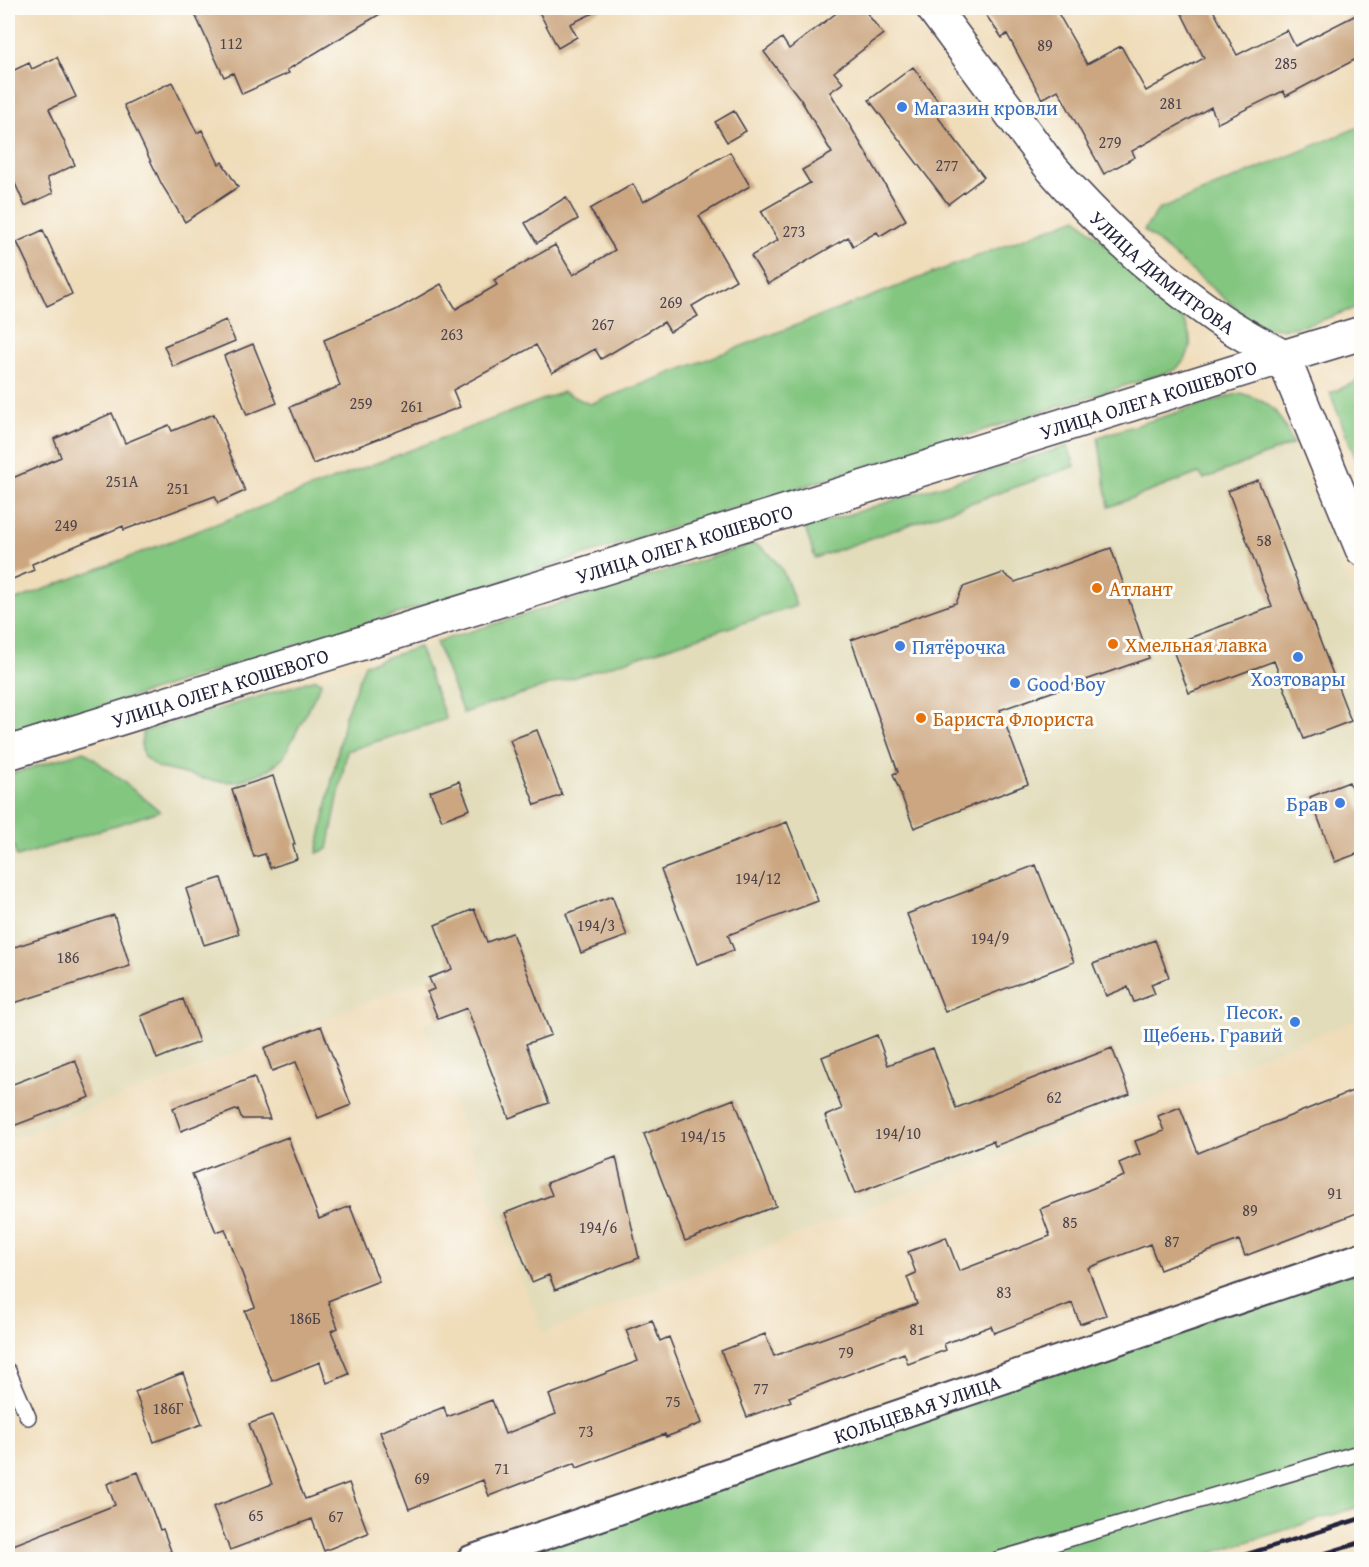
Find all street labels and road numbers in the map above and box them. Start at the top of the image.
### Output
street label: УЛИЦА ДИМИТРОВА [1084,204,1241,341]
street label: УЛИЦА ОЛЕГА КОШЕВОГО [1036,352,1260,446]
street label: УЛИЦА ОЛЕГА КОШЕВОГО [572,496,796,590]
street label: УЛИЦА ОЛЕГА КОШЕВОГО [108,640,332,734]
street label: КОЛЬЦЕВАЯ УЛИЦА [830,1367,1004,1450]

